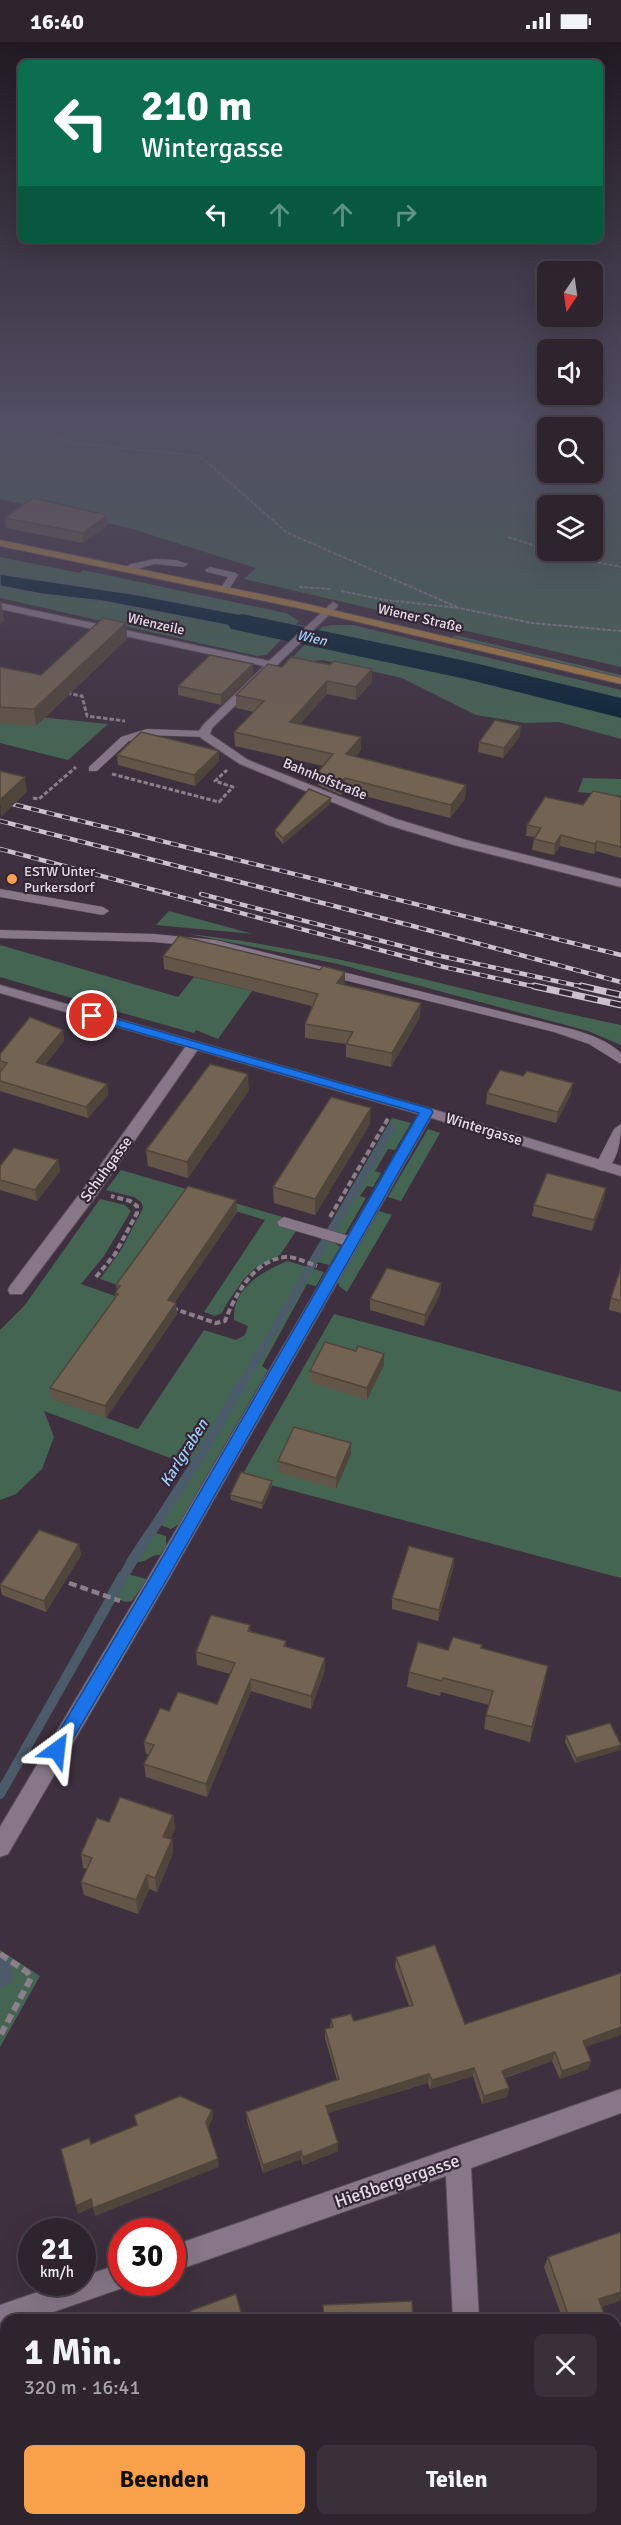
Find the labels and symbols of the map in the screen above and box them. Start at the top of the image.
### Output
north arrow [537,261,603,327]
street label: Wiener Straße [376,600,464,636]
street label: Wienzeile [126,609,186,639]
water label: Wien [295,626,329,650]
street label: Bahnhofstraße [280,754,370,804]
place label: ESTW Unter Purkersdorf [24,863,96,896]
marker: ESTW Unter Purkersdorf [5,872,19,886]
pin [66,990,117,1041]
street label: Wintergasse [444,1109,524,1149]
street label: Schuhgasse [76,1133,136,1205]
water label: Karlgraben [155,1415,213,1490]
position arrow [25,1718,89,1782]
street label: Hießbergergasse [332,2149,462,2213]
speed limit sign: 30 [108,2218,186,2296]

